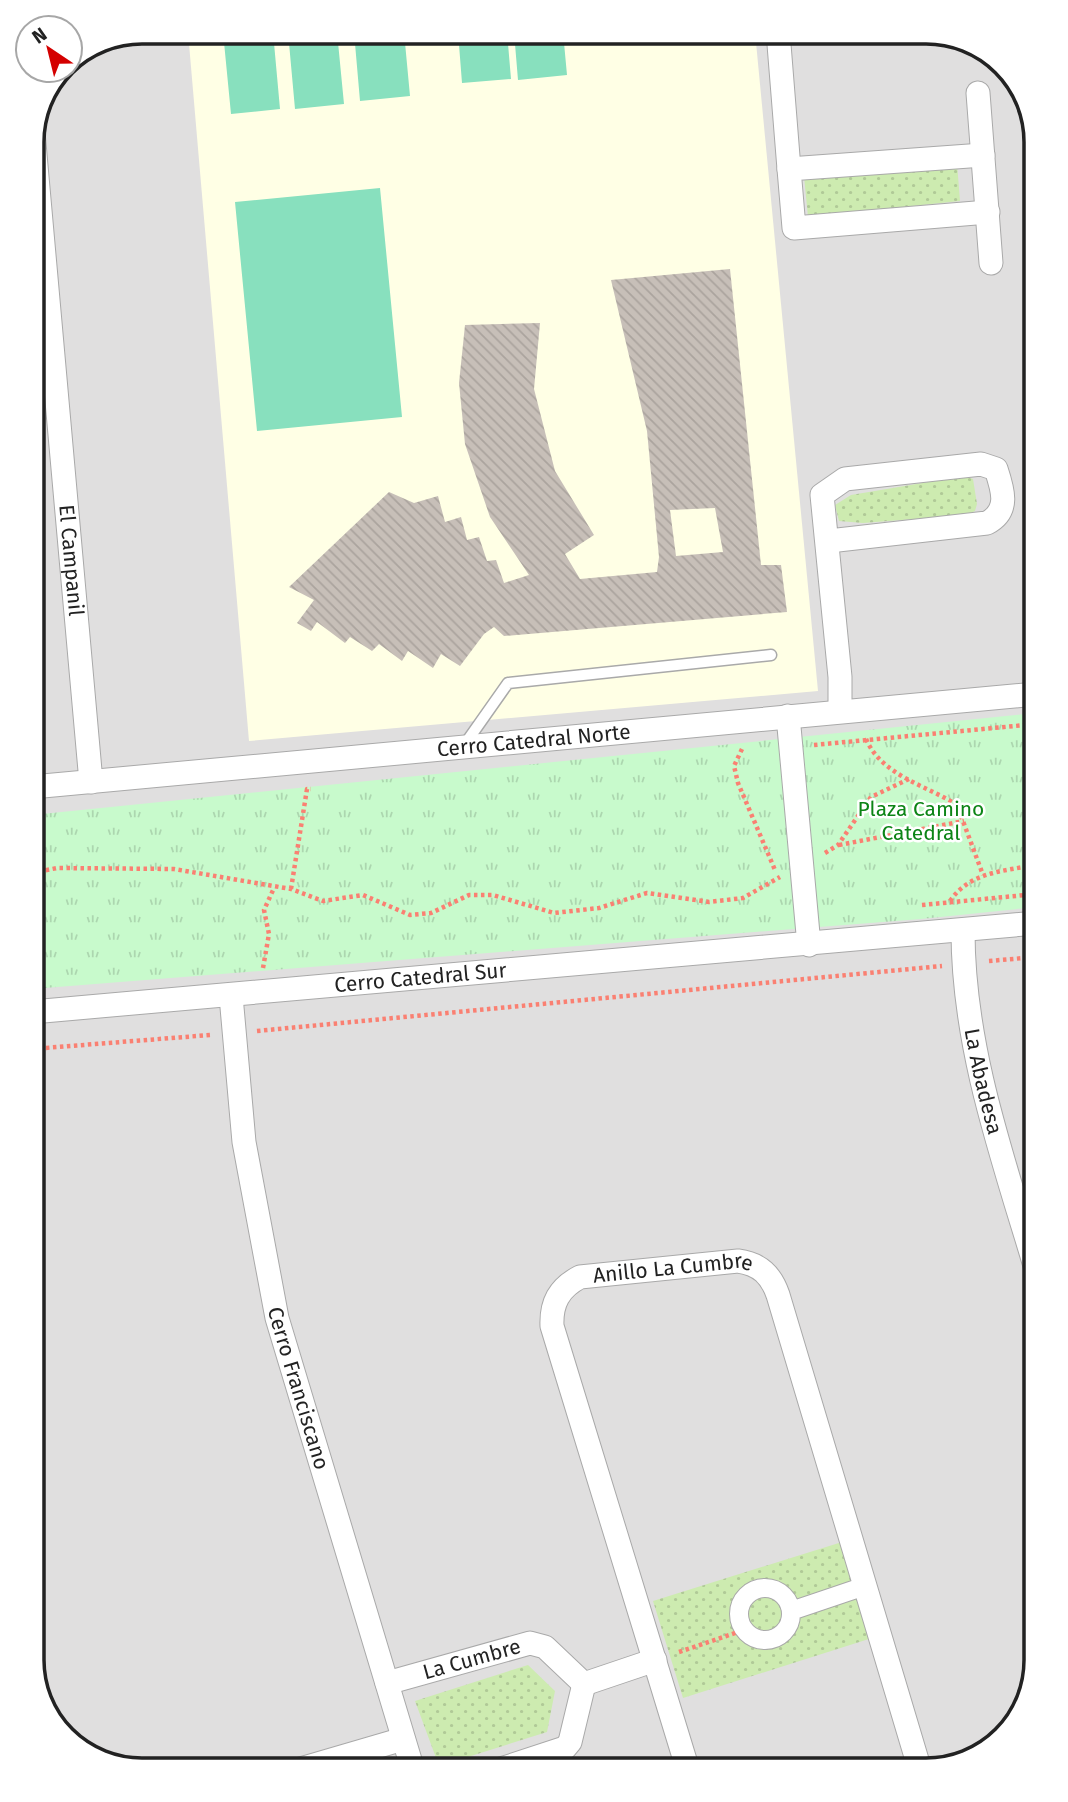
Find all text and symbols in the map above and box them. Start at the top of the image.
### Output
north arrow [14,14,84,84]
text: N [28,22,51,49]
street label: El Campanil [53,503,89,617]
street label: Cerro Catedral Norte [436,719,632,762]
park label: Plaza Camino Catedral [858,796,984,846]
street label: Cerro Catedral Sur [333,957,508,998]
street label: La Abadesa [959,1026,1008,1137]
street label: Anillo La Cumbre [592,1248,756,1289]
street label: Cerro Franciscano [262,1305,335,1473]
street label: La Cumbre [420,1633,524,1685]

